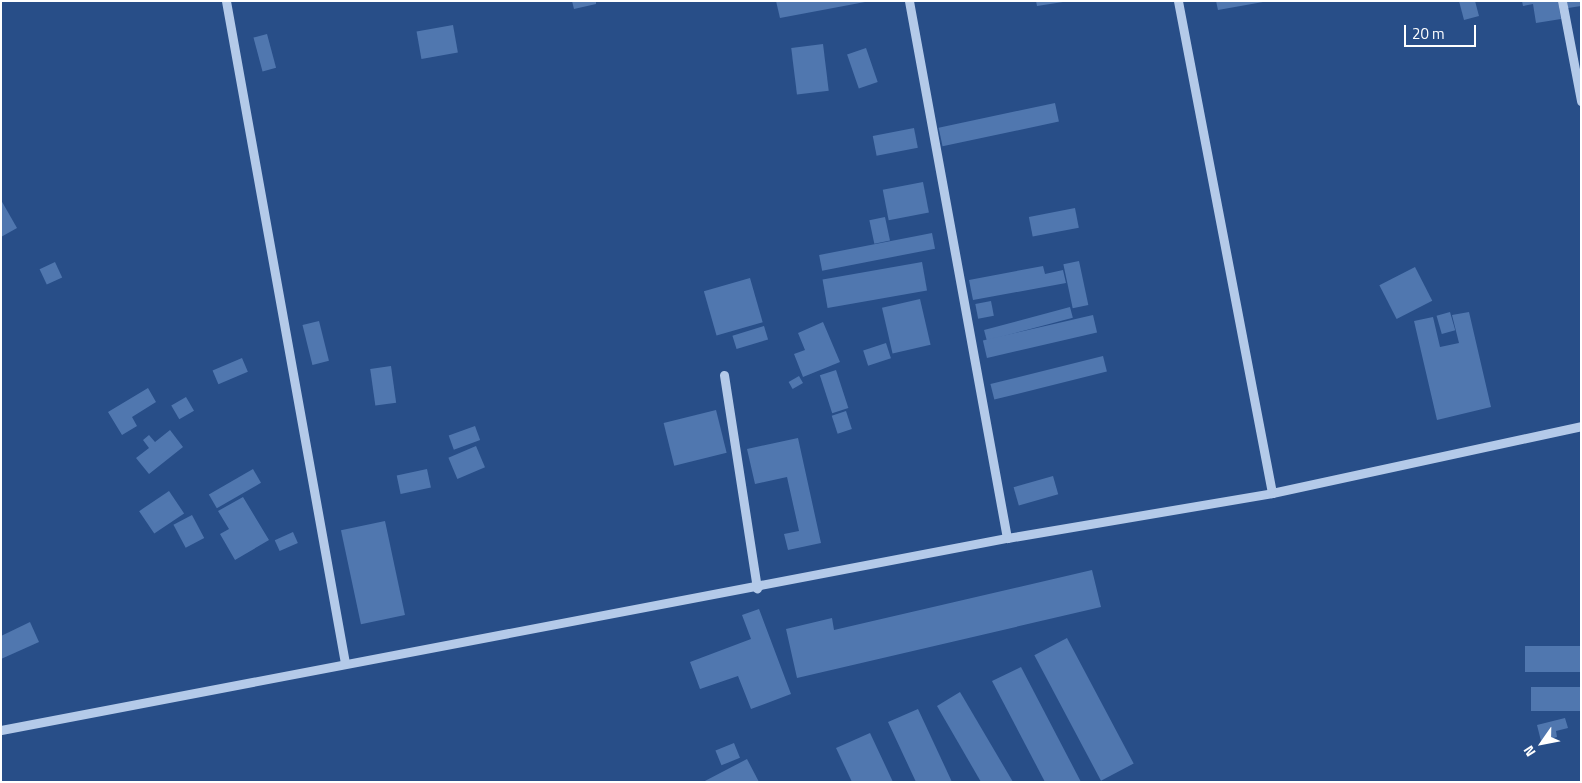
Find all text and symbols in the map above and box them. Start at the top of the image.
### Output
scale bar [1407,15,1480,47]
text: 20 m [1412,22,1445,45]
north arrow [1517,718,1567,768]
text: N [1518,742,1540,761]

